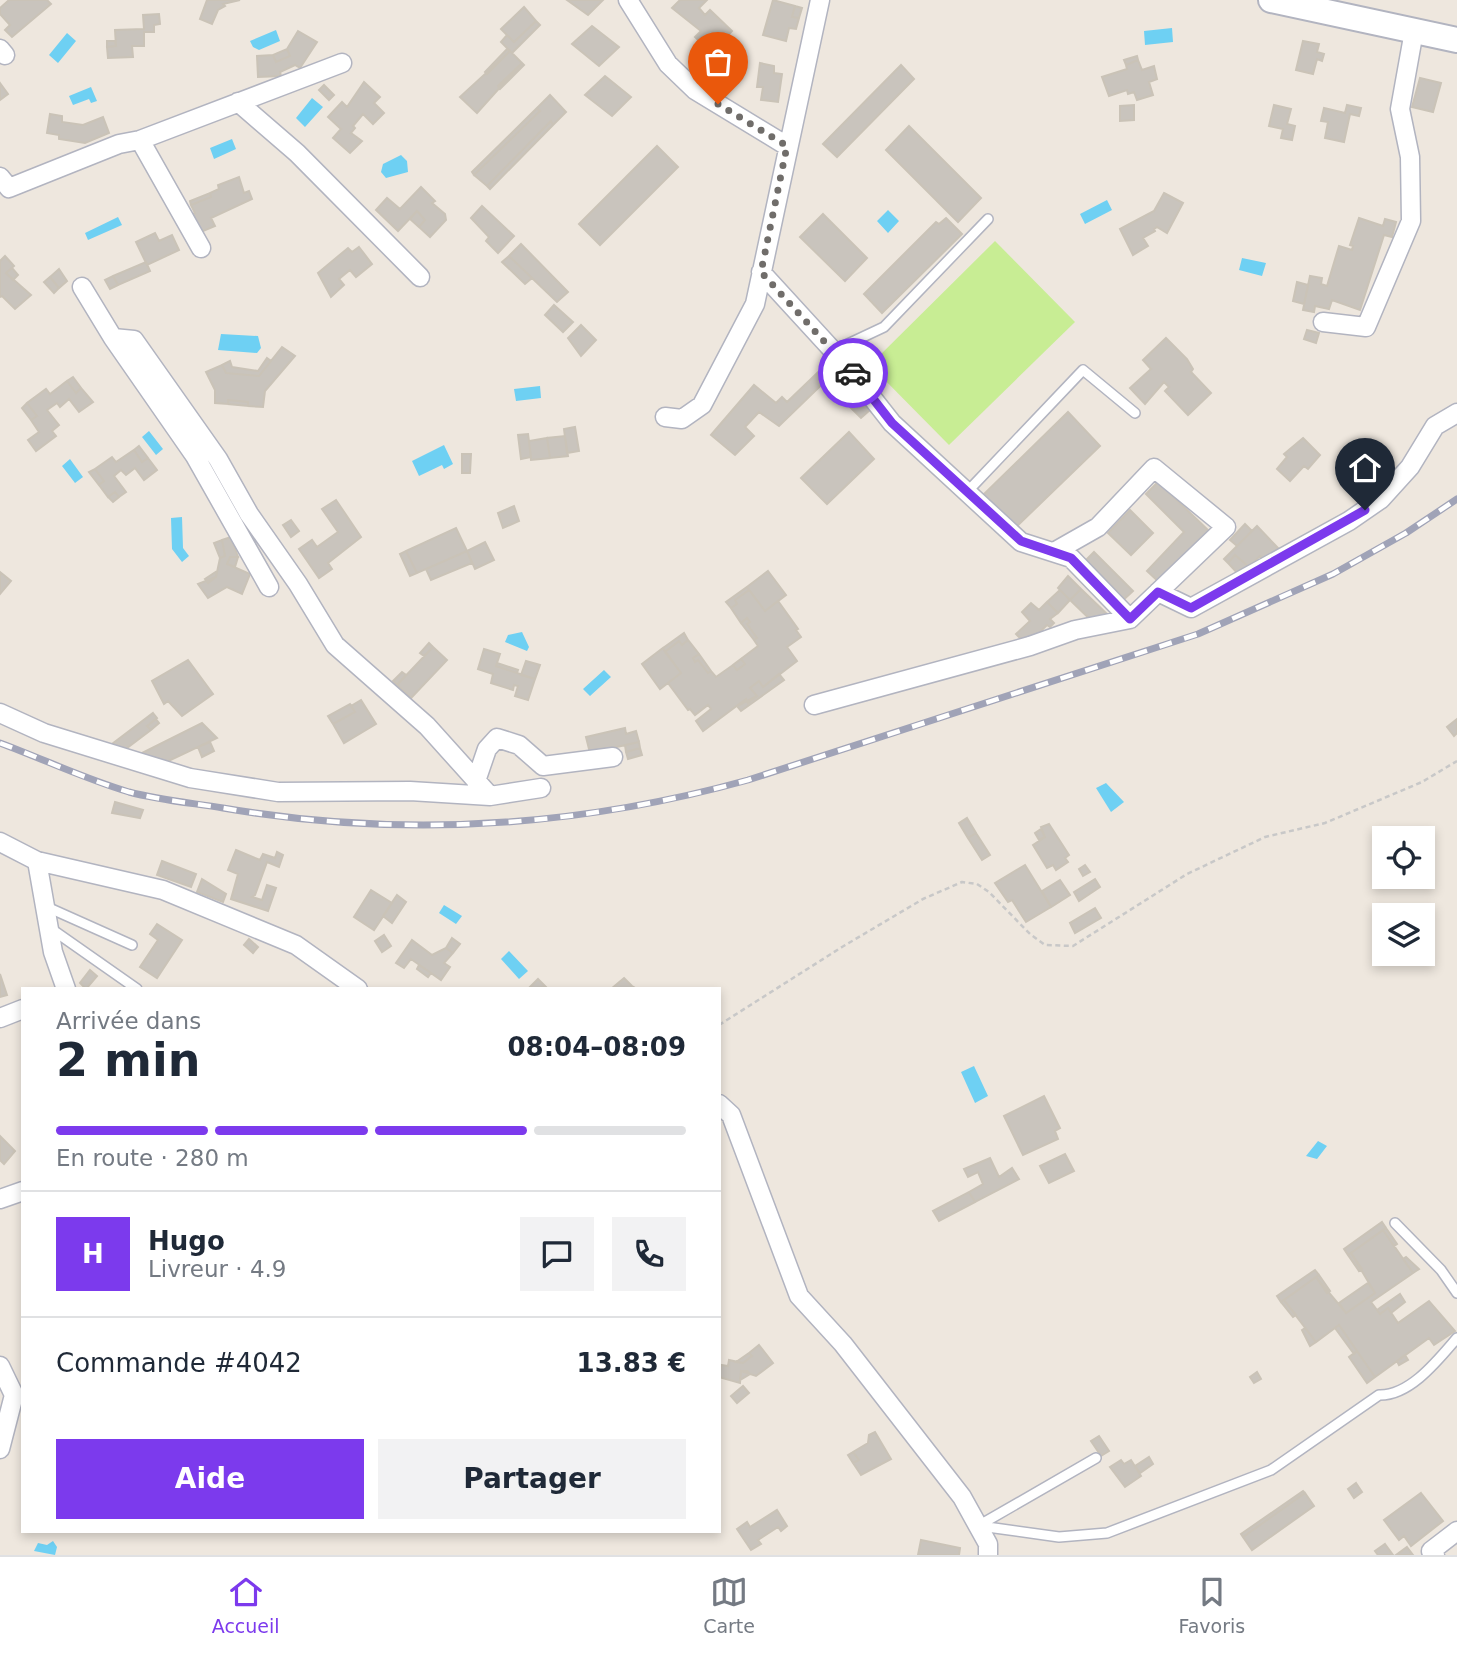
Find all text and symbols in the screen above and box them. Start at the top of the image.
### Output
pin [688,32,748,104]
icon: bag [699,43,737,81]
courier [818,338,888,408]
icon: car [834,354,872,392]
pin [1335,438,1395,510]
icon: home [1346,449,1384,487]
map controls [1372,826,1435,966]
button: locate [1372,826,1435,889]
button: layers [1372,903,1435,966]
text: Arrivée dans [56,1008,201,1034]
text: 08:04–08:09 [507,1032,686,1062]
text: 2 min [56,1033,200,1087]
text: En route · 280 m [56,1145,249,1171]
button: chat [520,1217,594,1291]
button: phone [612,1217,686,1291]
text: Hugo [148,1226,225,1256]
text: H [82,1239,104,1269]
text: Livreur · 4.9 [148,1256,286,1282]
text: Commande #4042 [56,1348,302,1378]
text: 13.83 € [577,1348,686,1378]
button: Aide [56,1439,364,1519]
button: Partager [378,1439,686,1519]
tab: Accueil [212,1573,280,1637]
tab: Carte [703,1573,755,1637]
tab: Favoris [1179,1573,1245,1637]

